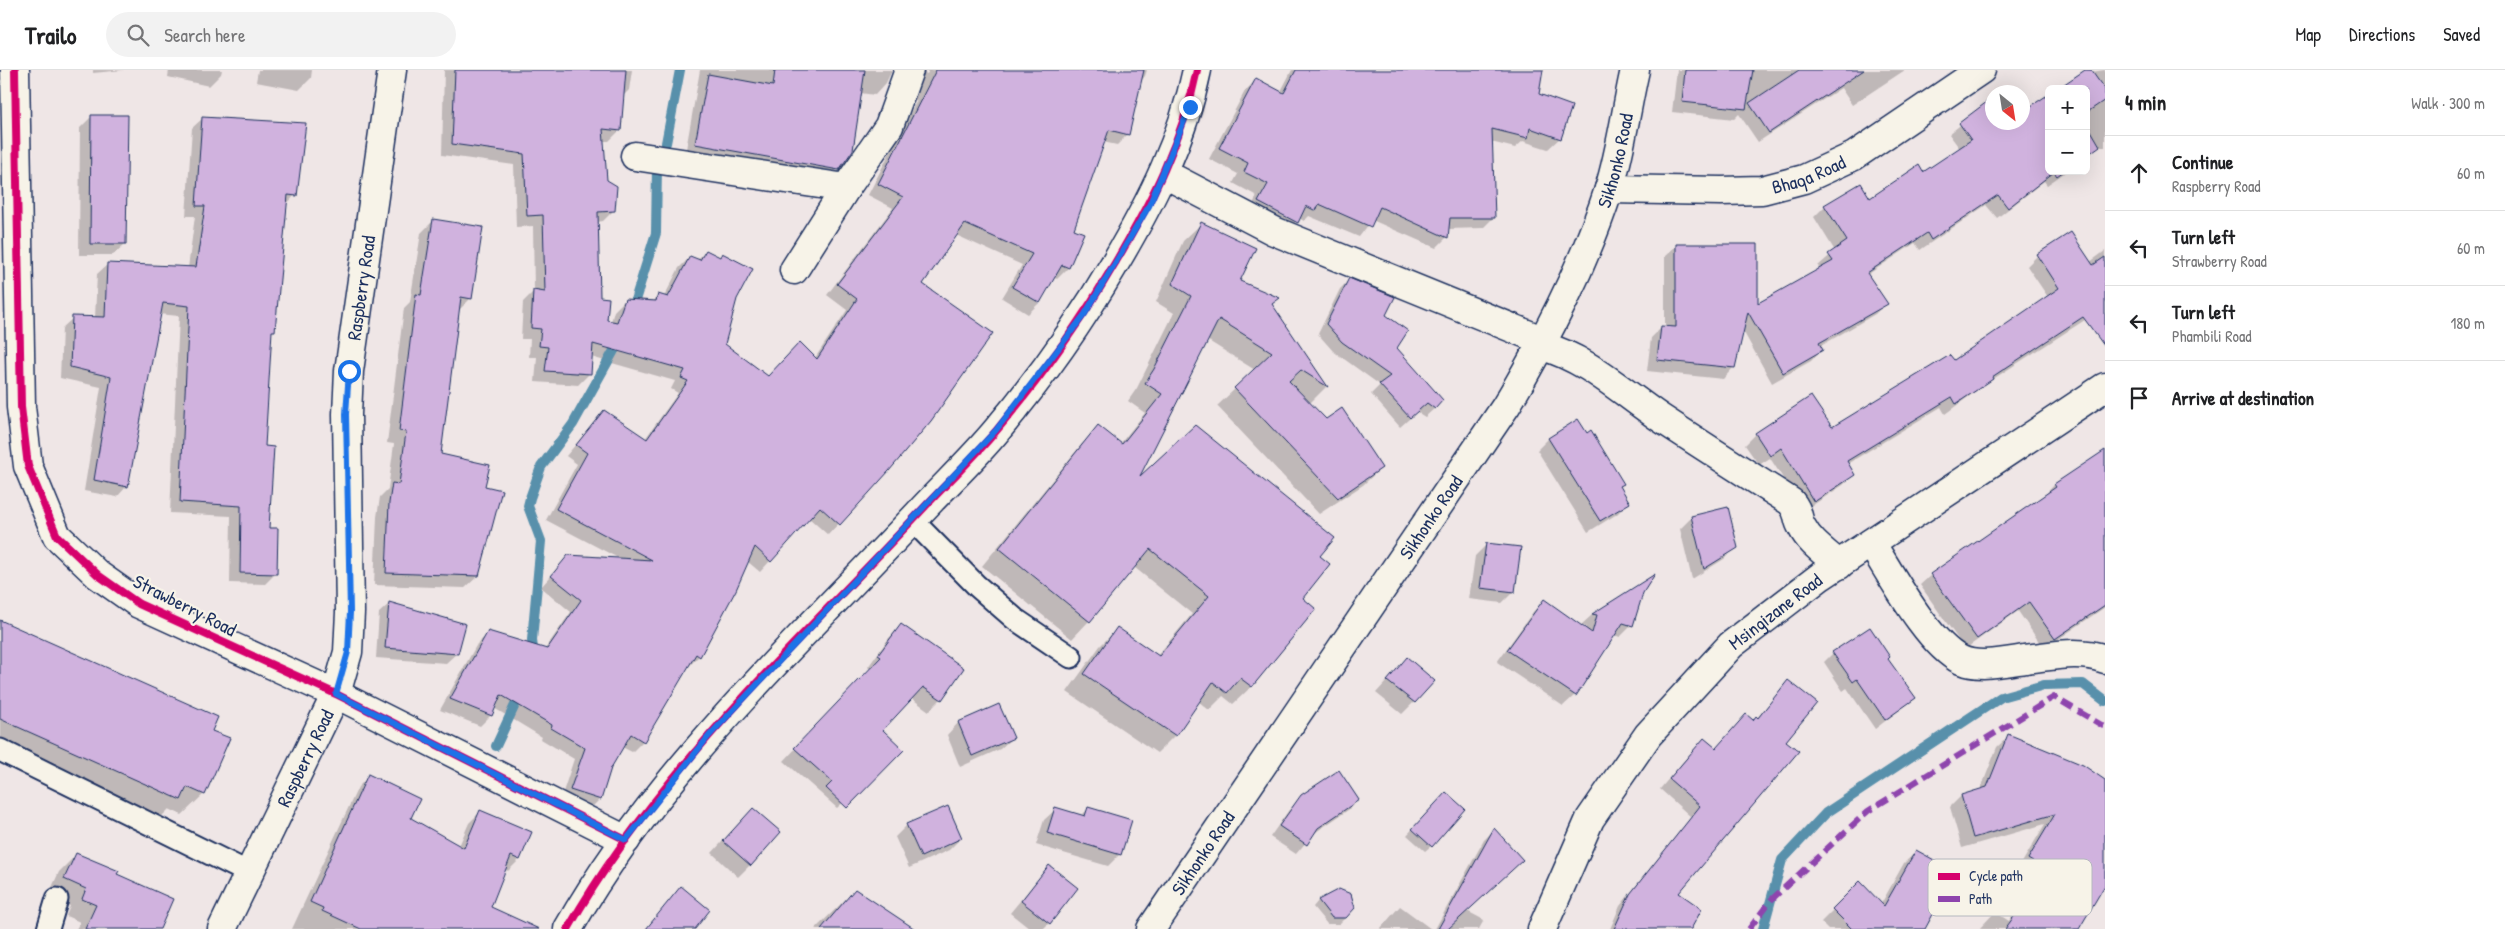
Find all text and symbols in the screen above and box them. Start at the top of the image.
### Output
search box [106,12,456,57]
text: Trailo [25,19,76,51]
icon: search [124,21,152,49]
text: Search here [164,22,246,48]
text: Map [2296,22,2321,47]
text: Directions [2349,22,2415,47]
text: Saved [2443,22,2480,47]
north arrow [1985,85,2030,130]
map controls [2045,85,2090,175]
button: + [2045,85,2090,130]
text: 4 min [2125,88,2166,117]
text: Walk · 300 m [2411,92,2485,114]
route end [1179,96,1202,119]
street label: Sikhonko Road [1591,111,1639,211]
button: − [2045,130,2090,175]
street label: Bhaqa Road [1769,149,1850,200]
text: Continue [2172,149,2233,175]
icon: ahead [2125,159,2153,187]
text: 60 m [2457,162,2485,184]
text: Raspberry Road [2172,175,2261,197]
text: Turn left [2172,224,2235,250]
street label: Raspberry Road [341,233,381,342]
icon: left [2125,234,2153,262]
text: 60 m [2457,237,2485,259]
text: Strawberry Road [2172,250,2267,272]
text: Turn left [2172,299,2235,325]
icon: left [2125,309,2153,337]
text: 180 m [2451,312,2485,334]
text: Phambili Road [2172,325,2252,347]
route start [338,360,361,383]
icon: arrive [2125,384,2153,412]
text: Arrive at destination [2172,385,2314,411]
street label: Sikhonko Road [1393,469,1469,564]
street label: Msingizane Road [1723,567,1828,655]
street label: Strawberry Road [129,568,241,642]
street label: Raspberry Road [270,705,340,811]
street label: Sikhonko Road [1165,805,1241,900]
legend [1928,859,2092,916]
text: Cycle path [1969,866,2023,886]
text: Path [1969,889,1992,908]

